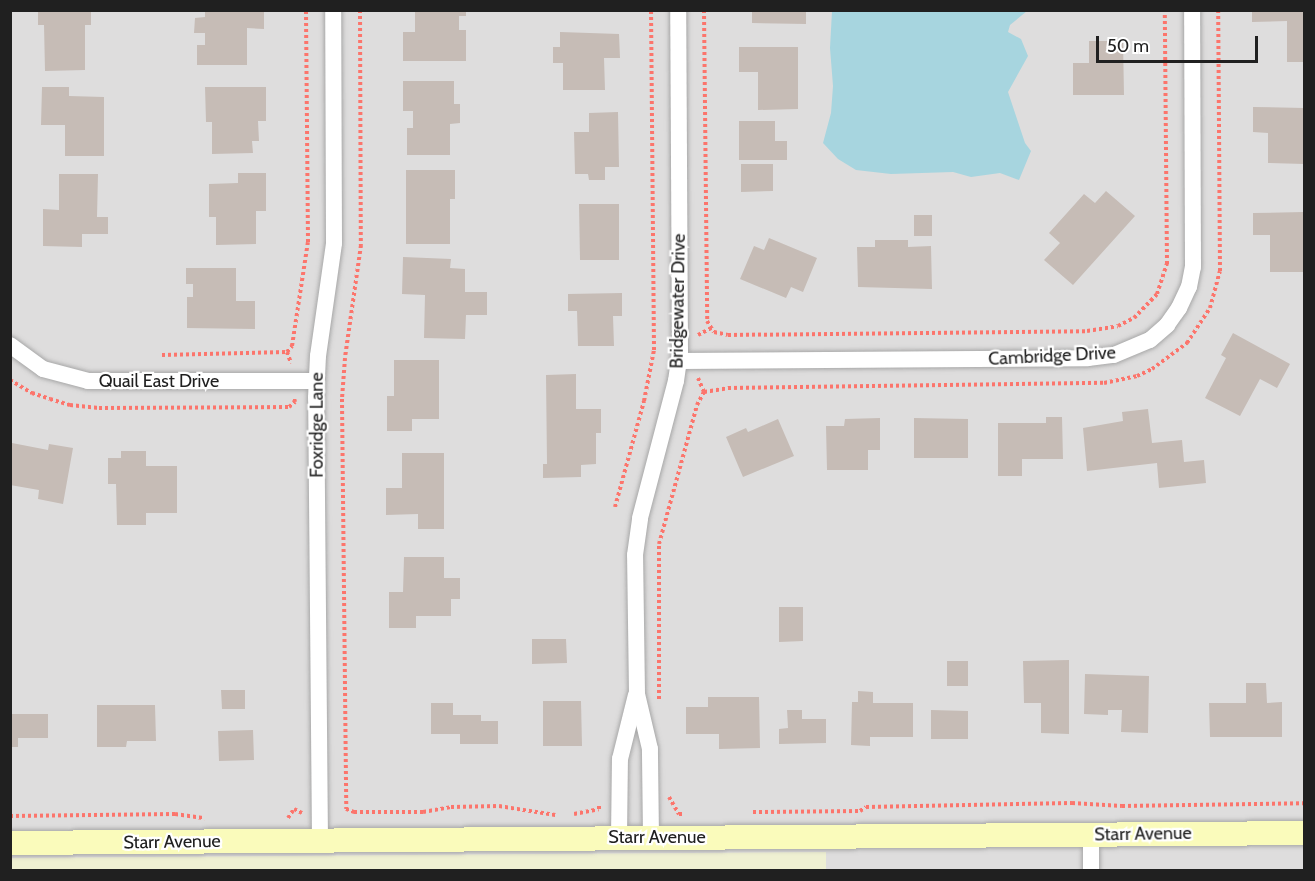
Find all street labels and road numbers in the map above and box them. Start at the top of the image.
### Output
street label: Bridgewater Drive [666,233,690,369]
street label: Cambridge Drive [988,342,1116,370]
street label: Quail East Drive [99,370,219,392]
street label: Foxridge Lane [306,372,328,478]
street label: Starr Avenue [1094,822,1192,846]
street label: Starr Avenue [608,826,706,848]
street label: Starr Avenue [123,830,221,854]

